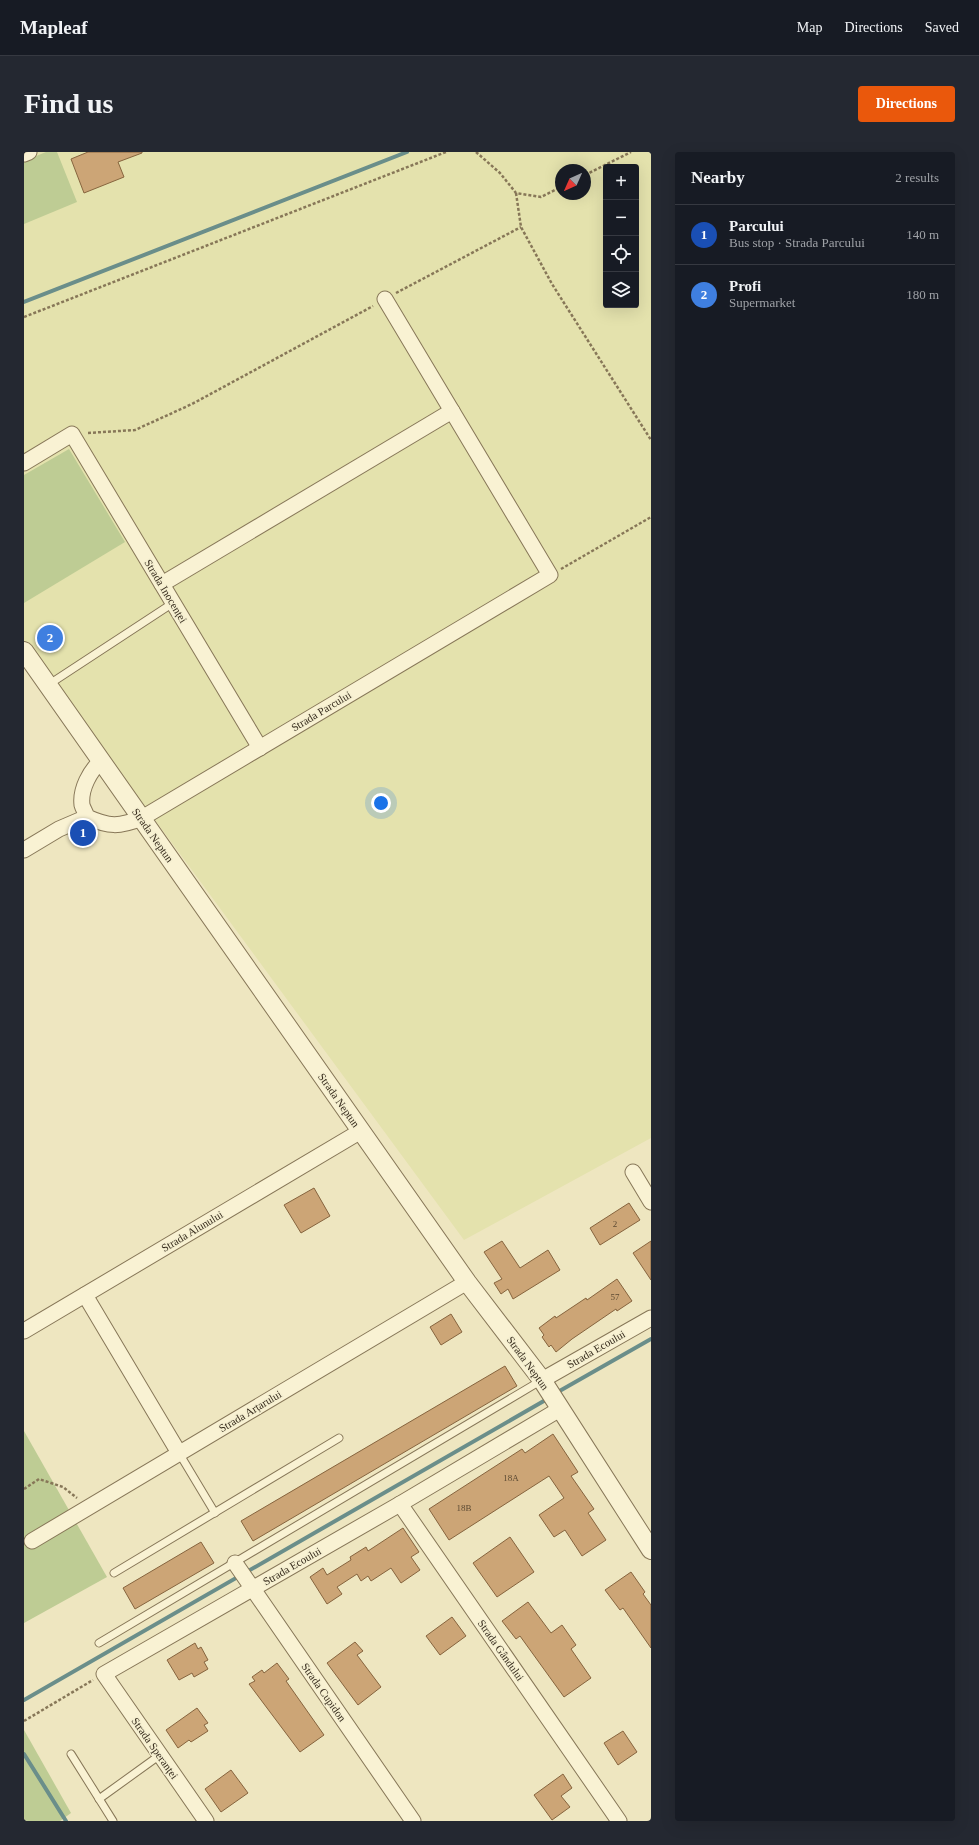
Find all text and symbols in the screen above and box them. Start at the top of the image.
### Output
text: Mapleaf [20,17,88,38]
text: Map [797,20,822,35]
text: Directions [844,20,903,35]
text: Saved [925,20,959,35]
button: Directions [858,86,955,122]
text: Find us [24,88,114,119]
north arrow [555,164,591,200]
map controls [603,164,639,308]
button: + [603,164,639,200]
text: Nearby [691,168,745,187]
text: 2 results [895,170,939,185]
button: − [603,200,639,236]
text: Parcului [729,218,784,234]
text: 1 [701,227,707,242]
text: 140 m [906,227,939,242]
text: Bus stop · Strada Parcului [729,235,865,250]
button: locate [603,236,639,272]
button: layers [603,272,639,308]
text: Profi [729,278,761,294]
text: 2 [701,287,707,302]
text: 180 m [906,287,939,302]
text: Supermarket [729,295,795,310]
street label: Strada Inocenței [142,557,190,625]
pin: 2 [37,623,63,653]
street label: Strada Parcului [289,688,353,734]
your location [371,793,391,813]
street label: Strada Neptun [130,806,176,865]
pin: 1 [70,818,96,848]
street label: Strada Neptun [316,1071,362,1130]
street label: Strada Alunului [159,1208,225,1254]
house number: 2 [613,1219,617,1229]
house number: 57 [611,1292,620,1302]
street label: Strada Ecoului [565,1328,627,1370]
street label: Strada Neptun [505,1334,552,1393]
street label: Strada Arțarului [217,1388,283,1434]
house number: 18A [503,1473,519,1483]
house number: 18B [456,1503,472,1513]
street label: Strada Ecoului [261,1545,323,1587]
street label: Strada Gândului [475,1617,527,1683]
street label: Strada Cupidon [299,1660,349,1724]
street label: Strada Speranței [129,1715,181,1781]

